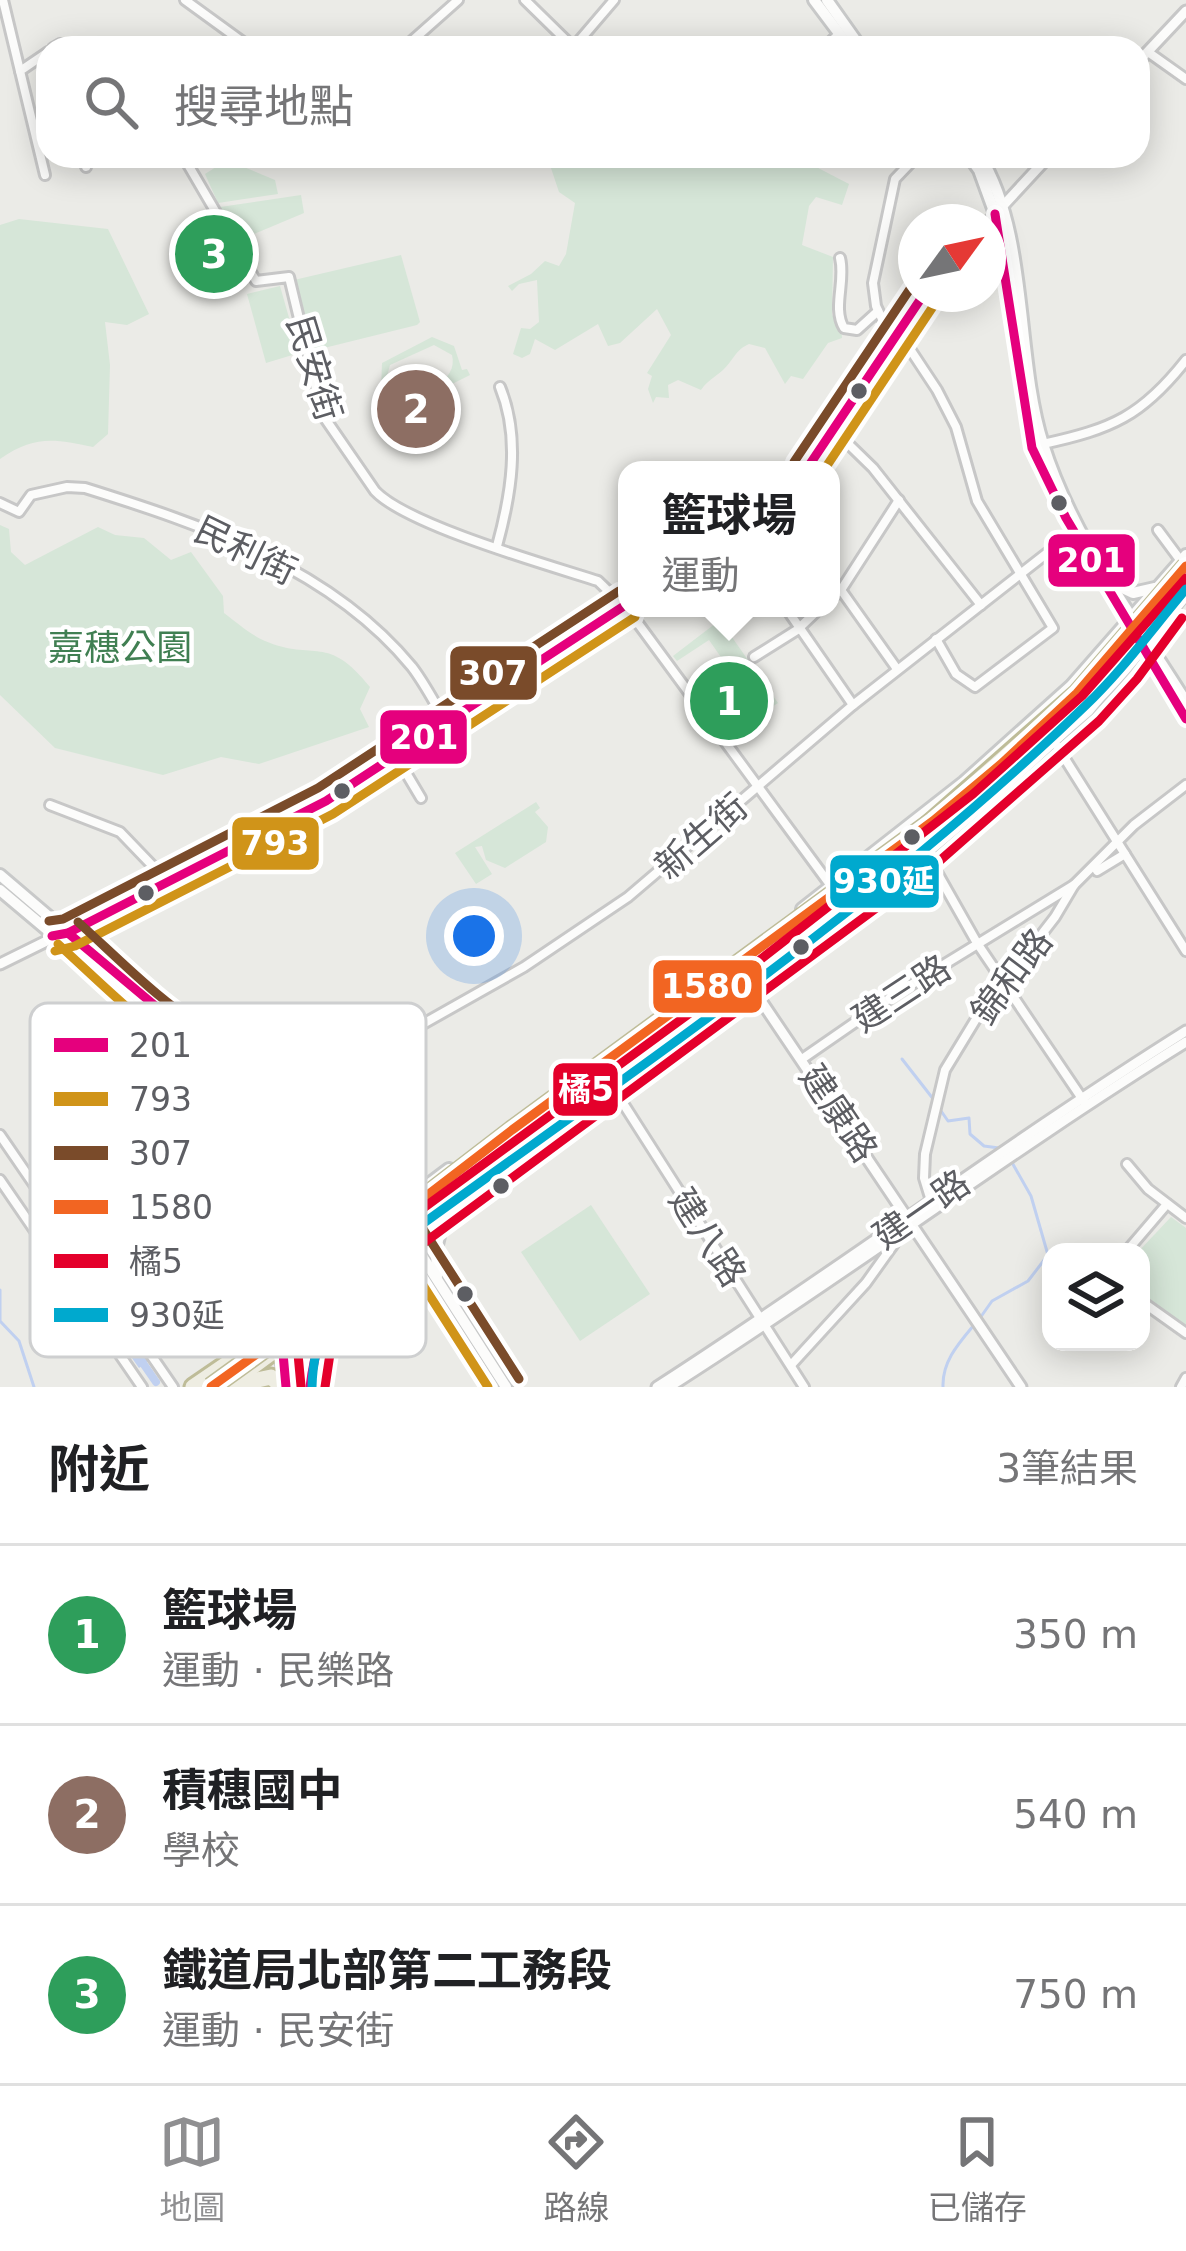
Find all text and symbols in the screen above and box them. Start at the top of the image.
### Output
search box [36,36,1150,168]
icon: search [78,69,144,135]
text: 搜尋地點 [174,80,354,133]
north arrow [898,204,1006,312]
pin: 3 [175,209,253,299]
street label: 民安街 [279,311,350,426]
pin: 2 [377,364,455,454]
unlabelled marker [848,380,870,402]
popup [618,461,840,617]
text: 籃球場 [661,489,797,542]
unlabelled marker [1048,492,1070,514]
street label: 民利街 [188,508,303,593]
line badge: 201 [1046,532,1137,589]
text: 201 [1057,541,1125,580]
text: 運動 [661,553,740,598]
park label: 嘉穗公園 [48,627,192,668]
line badge: 307 [448,644,539,702]
text: 307 [459,654,527,693]
pin: 1 [690,656,768,746]
line badge: 201 [378,708,469,766]
text: 201 [390,718,458,757]
unlabelled marker [331,780,353,802]
street label: 新生街 [647,785,756,887]
line badge: 793 [230,815,321,872]
text: 793 [241,824,309,863]
unlabelled marker [901,826,923,848]
line badge: 930延 [828,853,941,910]
text: 930延 [833,862,935,901]
unlabelled marker [135,882,157,904]
your location [444,906,504,966]
street label: 錦和路 [963,921,1060,1032]
unlabelled marker [790,936,812,958]
street label: 建三路 [845,947,958,1040]
line badge: 1580 [651,958,764,1015]
text: 1580 [661,967,753,1006]
legend [30,1003,426,1357]
text: 201 [129,1026,192,1065]
street label: 建康路 [791,1057,886,1170]
line badge: 橘5 [551,1061,620,1118]
text: 橘5 [558,1070,614,1109]
text: 793 [129,1080,192,1119]
text: 307 [129,1134,192,1173]
street label: 建一路 [865,1162,977,1257]
unlabelled marker [490,1175,512,1197]
street label: 建八路 [661,1181,754,1294]
text: 1580 [129,1188,213,1227]
text: 橘5 [129,1242,183,1281]
map controls [1042,1243,1150,1351]
button: layers [1042,1243,1150,1351]
unlabelled marker [454,1283,476,1305]
text: 930延 [129,1296,225,1335]
text: 附近 [48,1440,150,1499]
text: 3筆結果 [996,1446,1138,1491]
text: 籃球場 [162,1584,297,1637]
text: 1 [73,1612,101,1657]
text: 350 m [1013,1612,1138,1657]
text: 運動 · 民樂路 [162,1648,394,1693]
text: 積穗國中 [162,1764,342,1817]
text: 2 [73,1792,101,1837]
text: 540 m [1013,1792,1138,1837]
text: 學校 [162,1828,240,1873]
text: 鐵道局北部第二工務段 [162,1944,612,1997]
text: 3 [73,1972,101,2017]
text: 750 m [1013,1972,1138,2017]
text: 運動 · 民安街 [162,2008,394,2053]
tab: 地圖 [159,2109,225,2229]
tab: 路線 [543,2109,609,2229]
tab: 已儲存 [928,2109,1027,2229]

